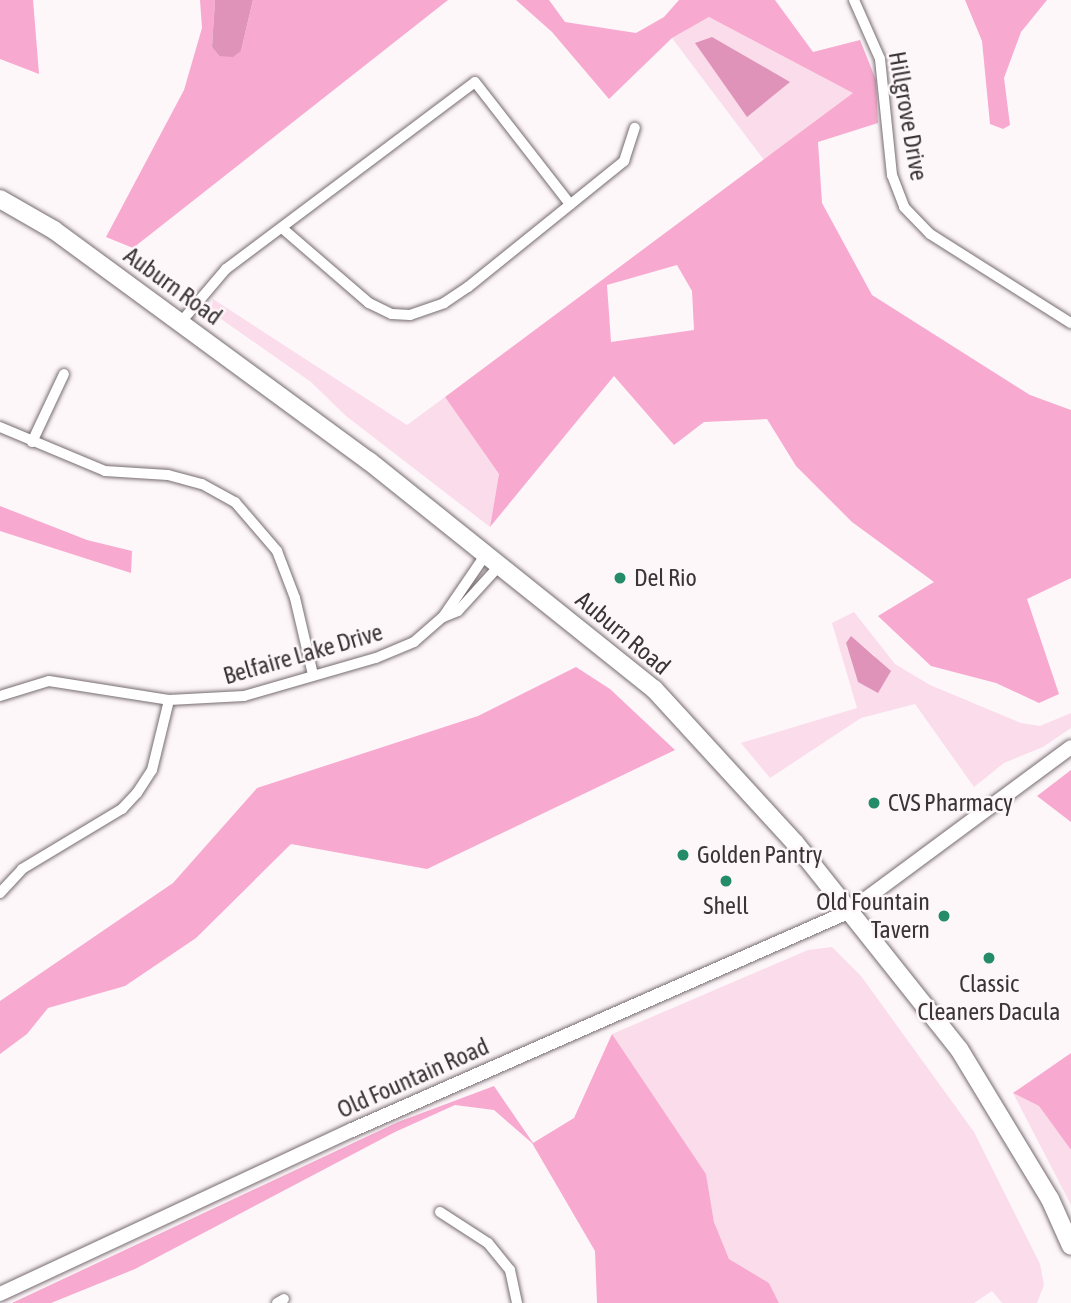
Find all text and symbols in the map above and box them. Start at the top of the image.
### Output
street label: Hillgrove Drive [882,49,934,183]
street label: Auburn Road [118,241,228,331]
place label: Del Rio [634,564,697,592]
marker: Del Rio [612,570,628,586]
street label: Auburn Road [570,585,676,681]
street label: Belfaire Lake Drive [220,617,386,691]
place label: CVS Pharmacy [888,789,1013,817]
marker: CVS Pharmacy [866,795,882,811]
place label: Golden Pantry [697,841,822,869]
marker: Golden Pantry [675,847,691,863]
marker: Shell [718,873,734,889]
place label: Old Fountain Tavern [816,888,930,944]
place label: Shell [703,892,749,920]
marker: Old Fountain Tavern [936,908,952,924]
marker: Classic Cleaners Dacula [981,950,997,966]
place label: Classic Cleaners Dacula [918,970,1060,1026]
street label: Old Fountain Road [333,1032,493,1124]

